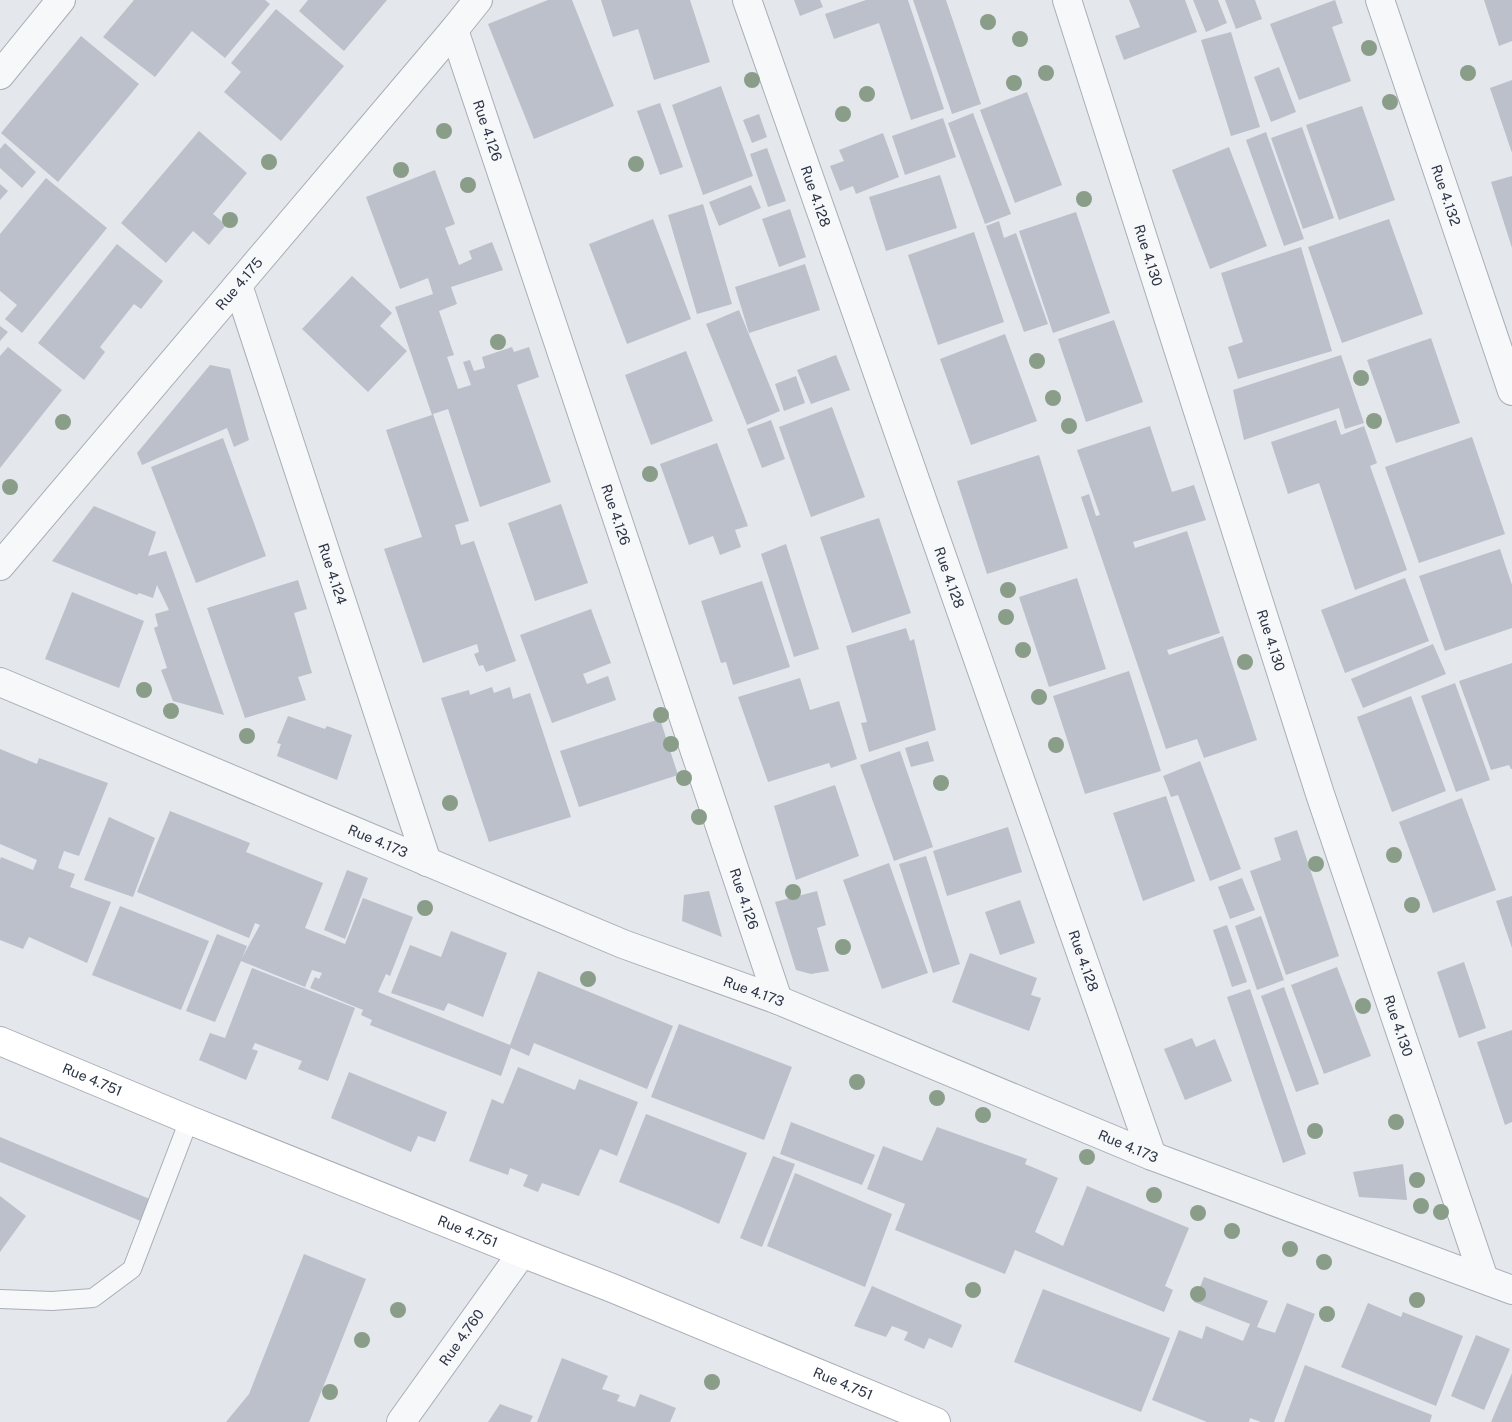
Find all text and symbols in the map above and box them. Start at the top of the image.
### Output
street label: Rue 4.126 [470,98,505,163]
street label: Rue 4.132 [1428,162,1464,228]
street label: Rue 4.128 [798,164,834,229]
street label: Rue 4.130 [1131,223,1166,288]
street label: Rue 4.175 [212,254,266,313]
street label: Rue 4.126 [598,482,634,548]
street label: Rue 4.124 [315,541,350,607]
street label: Rue 4.128 [931,545,967,610]
street label: Rue 4.130 [1254,607,1288,673]
street label: Rue 4.173 [346,821,410,861]
street label: Rue 4.126 [727,866,762,932]
street label: Rue 4.128 [1065,928,1102,994]
street label: Rue 4.173 [721,973,787,1010]
street label: Rue 4.130 [1381,993,1416,1059]
street label: Rue 4.751 [60,1060,124,1099]
street label: Rue 4.173 [1096,1126,1160,1166]
street label: Rue 4.751 [435,1212,500,1250]
street label: Rue 4.760 [436,1306,487,1369]
street label: Rue 4.751 [811,1364,875,1403]

